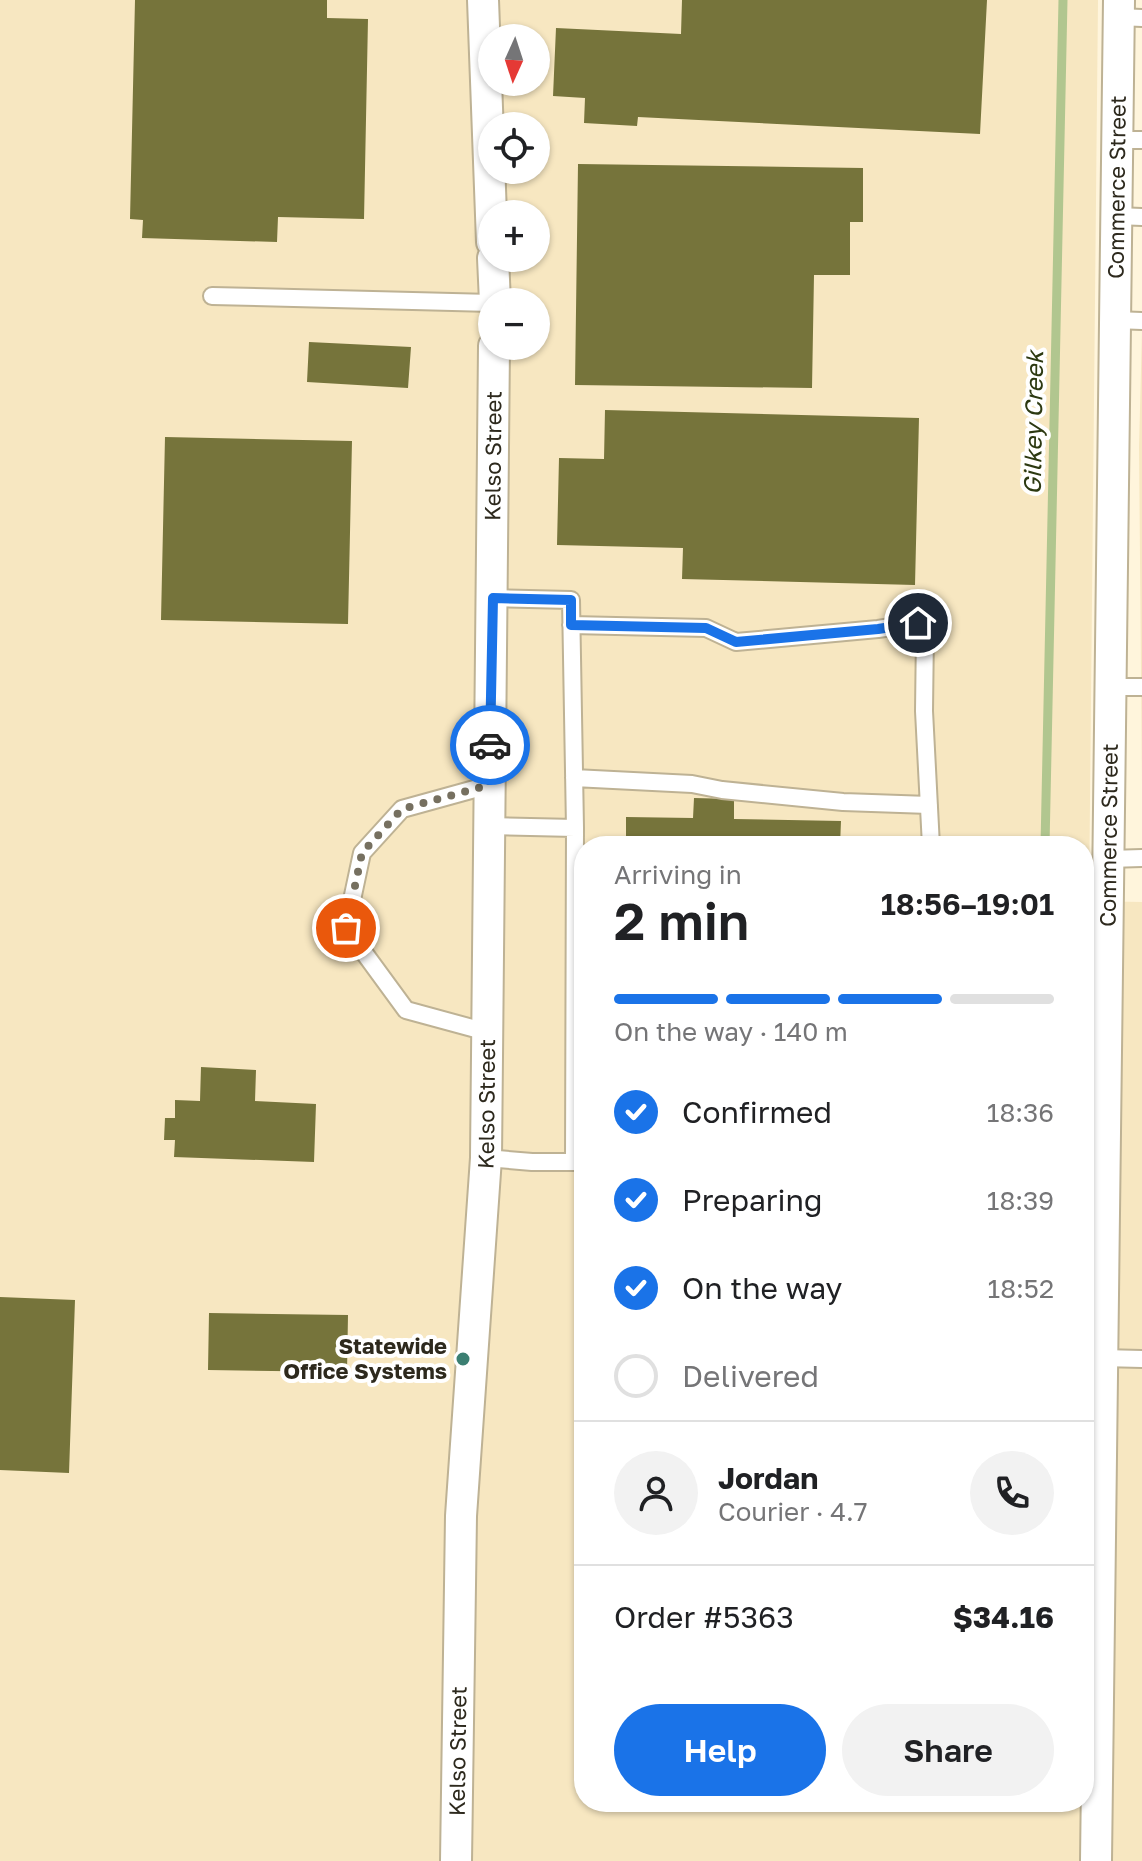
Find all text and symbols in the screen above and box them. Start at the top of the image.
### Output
north arrow [478,24,550,96]
map controls [478,24,550,360]
street label: Commerce Street [1102,95,1131,279]
button: locate [478,112,550,184]
button: + [478,200,550,272]
button: − [478,288,550,360]
water label: Gilkey Creek [1017,348,1049,495]
street label: Kelso Street [478,391,507,521]
pin [884,589,952,657]
icon: home [896,601,940,645]
courier [450,705,530,785]
icon: car [468,723,512,767]
street label: Commerce Street [1094,743,1123,927]
text: Arriving in [614,859,742,890]
text: 18:56–19:01 [881,886,1054,922]
text: 2 min [614,889,749,951]
pin [312,894,380,962]
icon: bag [324,906,368,950]
text: On the way · 140 m [614,1016,848,1047]
street label: Kelso Street [471,1039,500,1170]
icon: check [614,1090,658,1134]
text: Confirmed [682,1094,832,1130]
text: 18:36 [987,1097,1054,1128]
icon: check [614,1178,658,1222]
text: Preparing [682,1182,823,1218]
text: 18:39 [987,1185,1054,1216]
icon: check [614,1266,658,1310]
text: On the way [682,1270,842,1306]
text: 18:52 [988,1273,1054,1304]
place label: Statewide Office Systems [283,1332,447,1384]
marker: Statewide Office Systems [454,1350,472,1368]
text: Delivered [682,1358,819,1394]
button: person [614,1451,698,1535]
button: phone [970,1451,1054,1535]
text: Jordan [718,1460,818,1496]
text: Courier · 4.7 [718,1496,868,1527]
text: Order #5363 [614,1599,794,1635]
text: $34.16 [953,1599,1054,1635]
street label: Kelso Street [443,1686,472,1816]
button: Help [614,1704,826,1796]
button: Share [842,1704,1054,1796]

